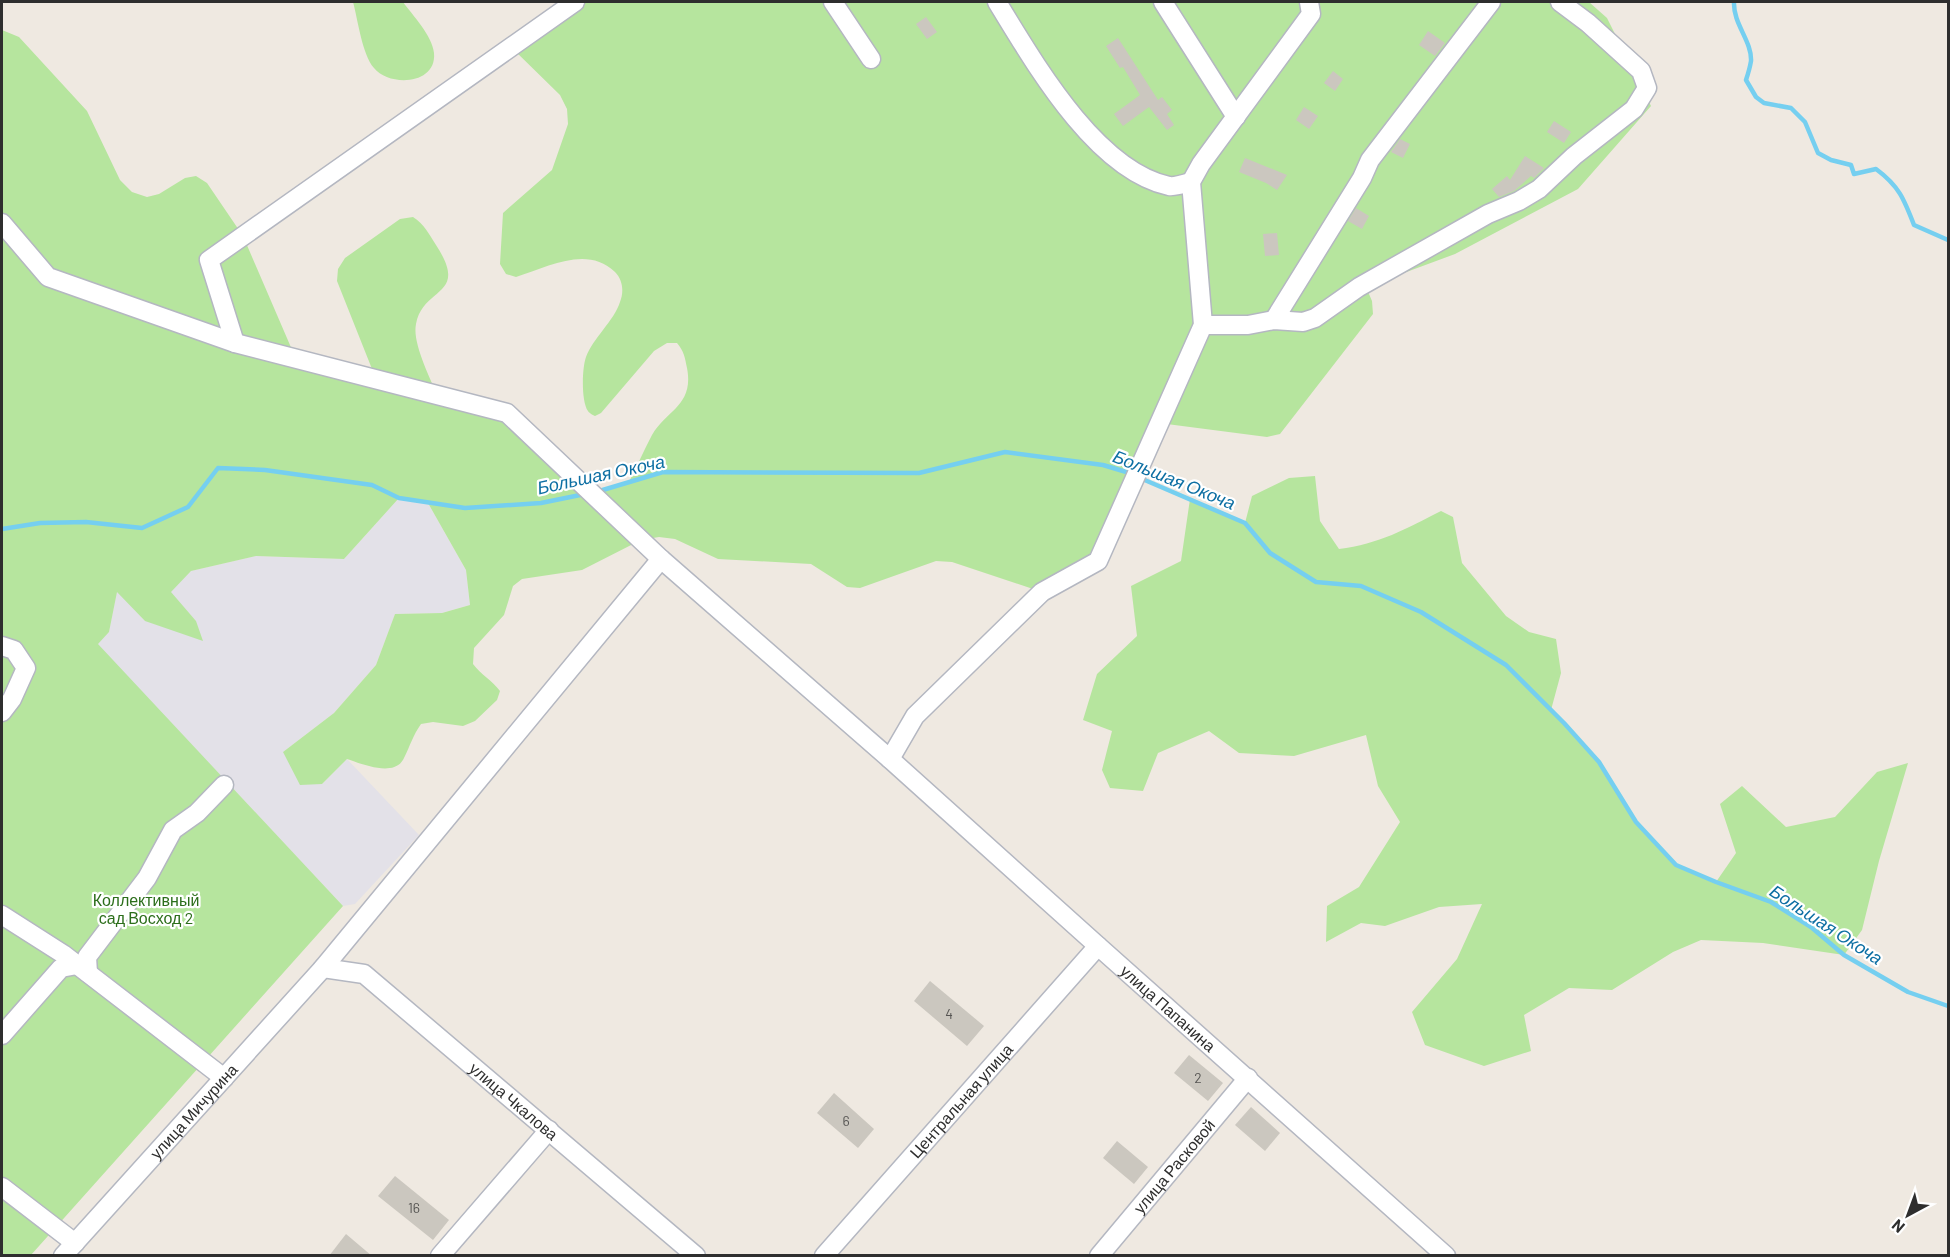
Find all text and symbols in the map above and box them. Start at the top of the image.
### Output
water label: Большая Окоча [1110,445,1239,514]
water label: Большая Окоча [535,450,667,498]
water label: Большая Окоча [1766,880,1887,969]
park label: Коллективный сад Восход 2 [93,890,199,927]
street label: улица Папанина [1117,961,1220,1055]
house number: 4 [945,1005,953,1022]
street label: Центральная улица [905,1039,1016,1162]
street label: улица Чкалова [466,1058,562,1144]
street label: улица Мичурина [146,1059,241,1162]
house number: 2 [1194,1069,1202,1086]
house number: 6 [842,1112,850,1129]
street label: улица Расковой [1129,1115,1218,1217]
north arrow [1878,1185,1938,1245]
house number: 16 [408,1199,420,1216]
text: N [1888,1216,1908,1237]

